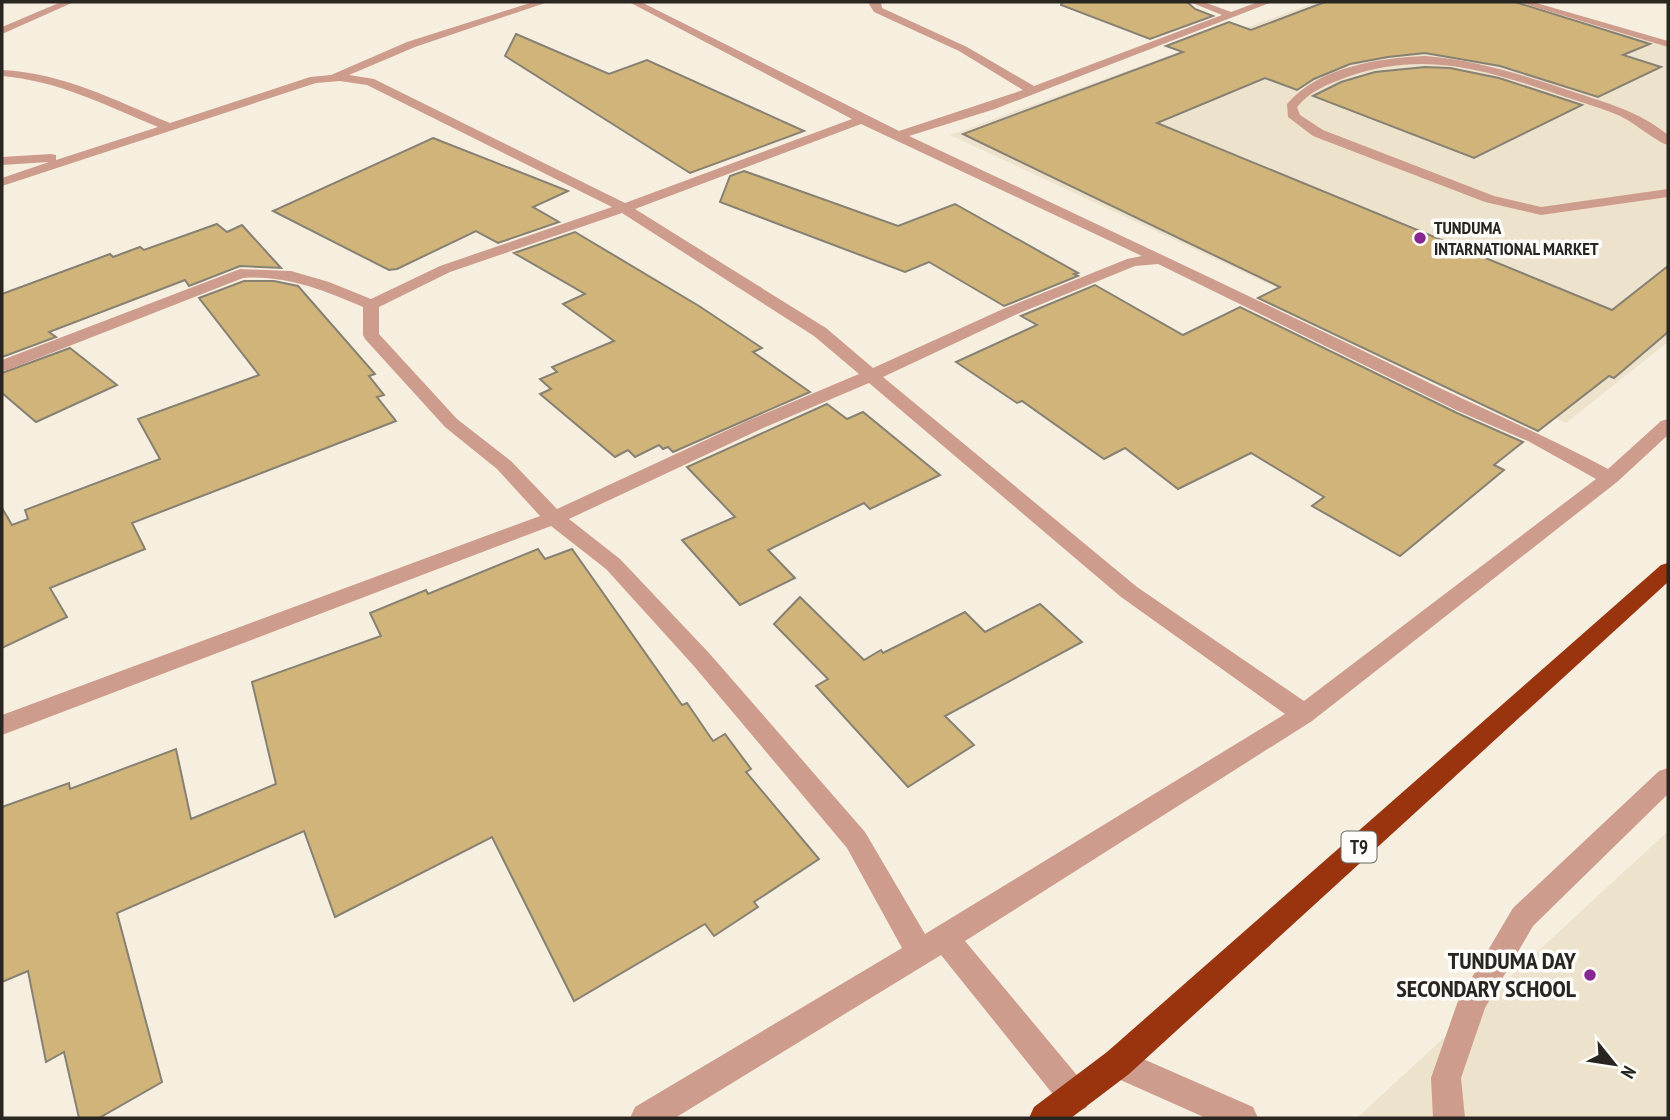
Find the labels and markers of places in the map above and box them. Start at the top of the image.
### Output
place label: TUNDUMA INTARNATIONAL MARKET [1434,216,1599,260]
marker: TUNDUMA INTARNATIONAL MARKET [1412,230,1428,246]
place label: TUNDUMA DAY SECONDARY SCHOOL [1396,945,1577,1004]
marker: TUNDUMA DAY SECONDARY SCHOOL [1582,967,1598,983]

